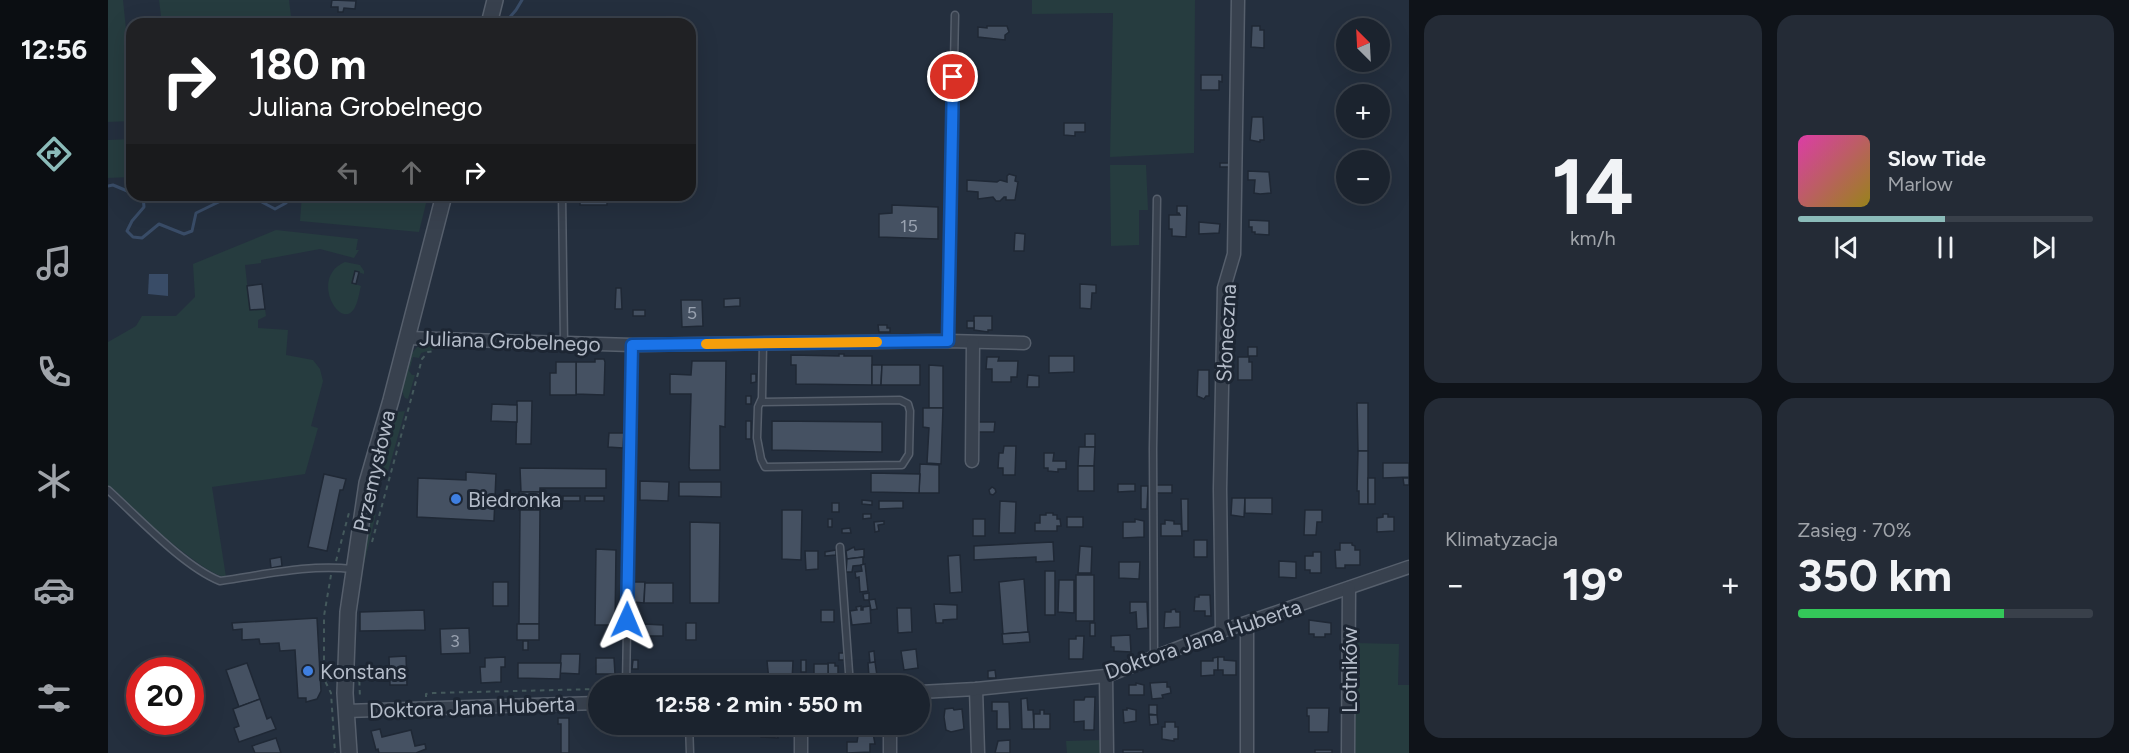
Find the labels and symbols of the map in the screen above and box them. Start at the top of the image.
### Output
north arrow [1336,18,1390,72]
pin [927,51,978,102]
house number: 15 [900,215,918,237]
street label: Słoneczna [1211,283,1241,383]
house number: 5 [687,302,697,324]
street label: Juliana Grobelnego [419,325,601,357]
street label: Przemysłowa [348,408,400,534]
place label: Biedronka [468,487,561,512]
marker: Biedronka [449,492,463,506]
position arrow [595,588,659,652]
street label: Doktora Jana Huberta [1102,594,1304,684]
street label: Lotników [1337,626,1362,713]
house number: 3 [450,630,460,652]
speed limit sign: 20 [126,657,204,735]
place label: Konstans [320,659,406,684]
marker: Konstans [301,664,315,678]
street label: Doktora Jana Huberta [369,691,575,723]

